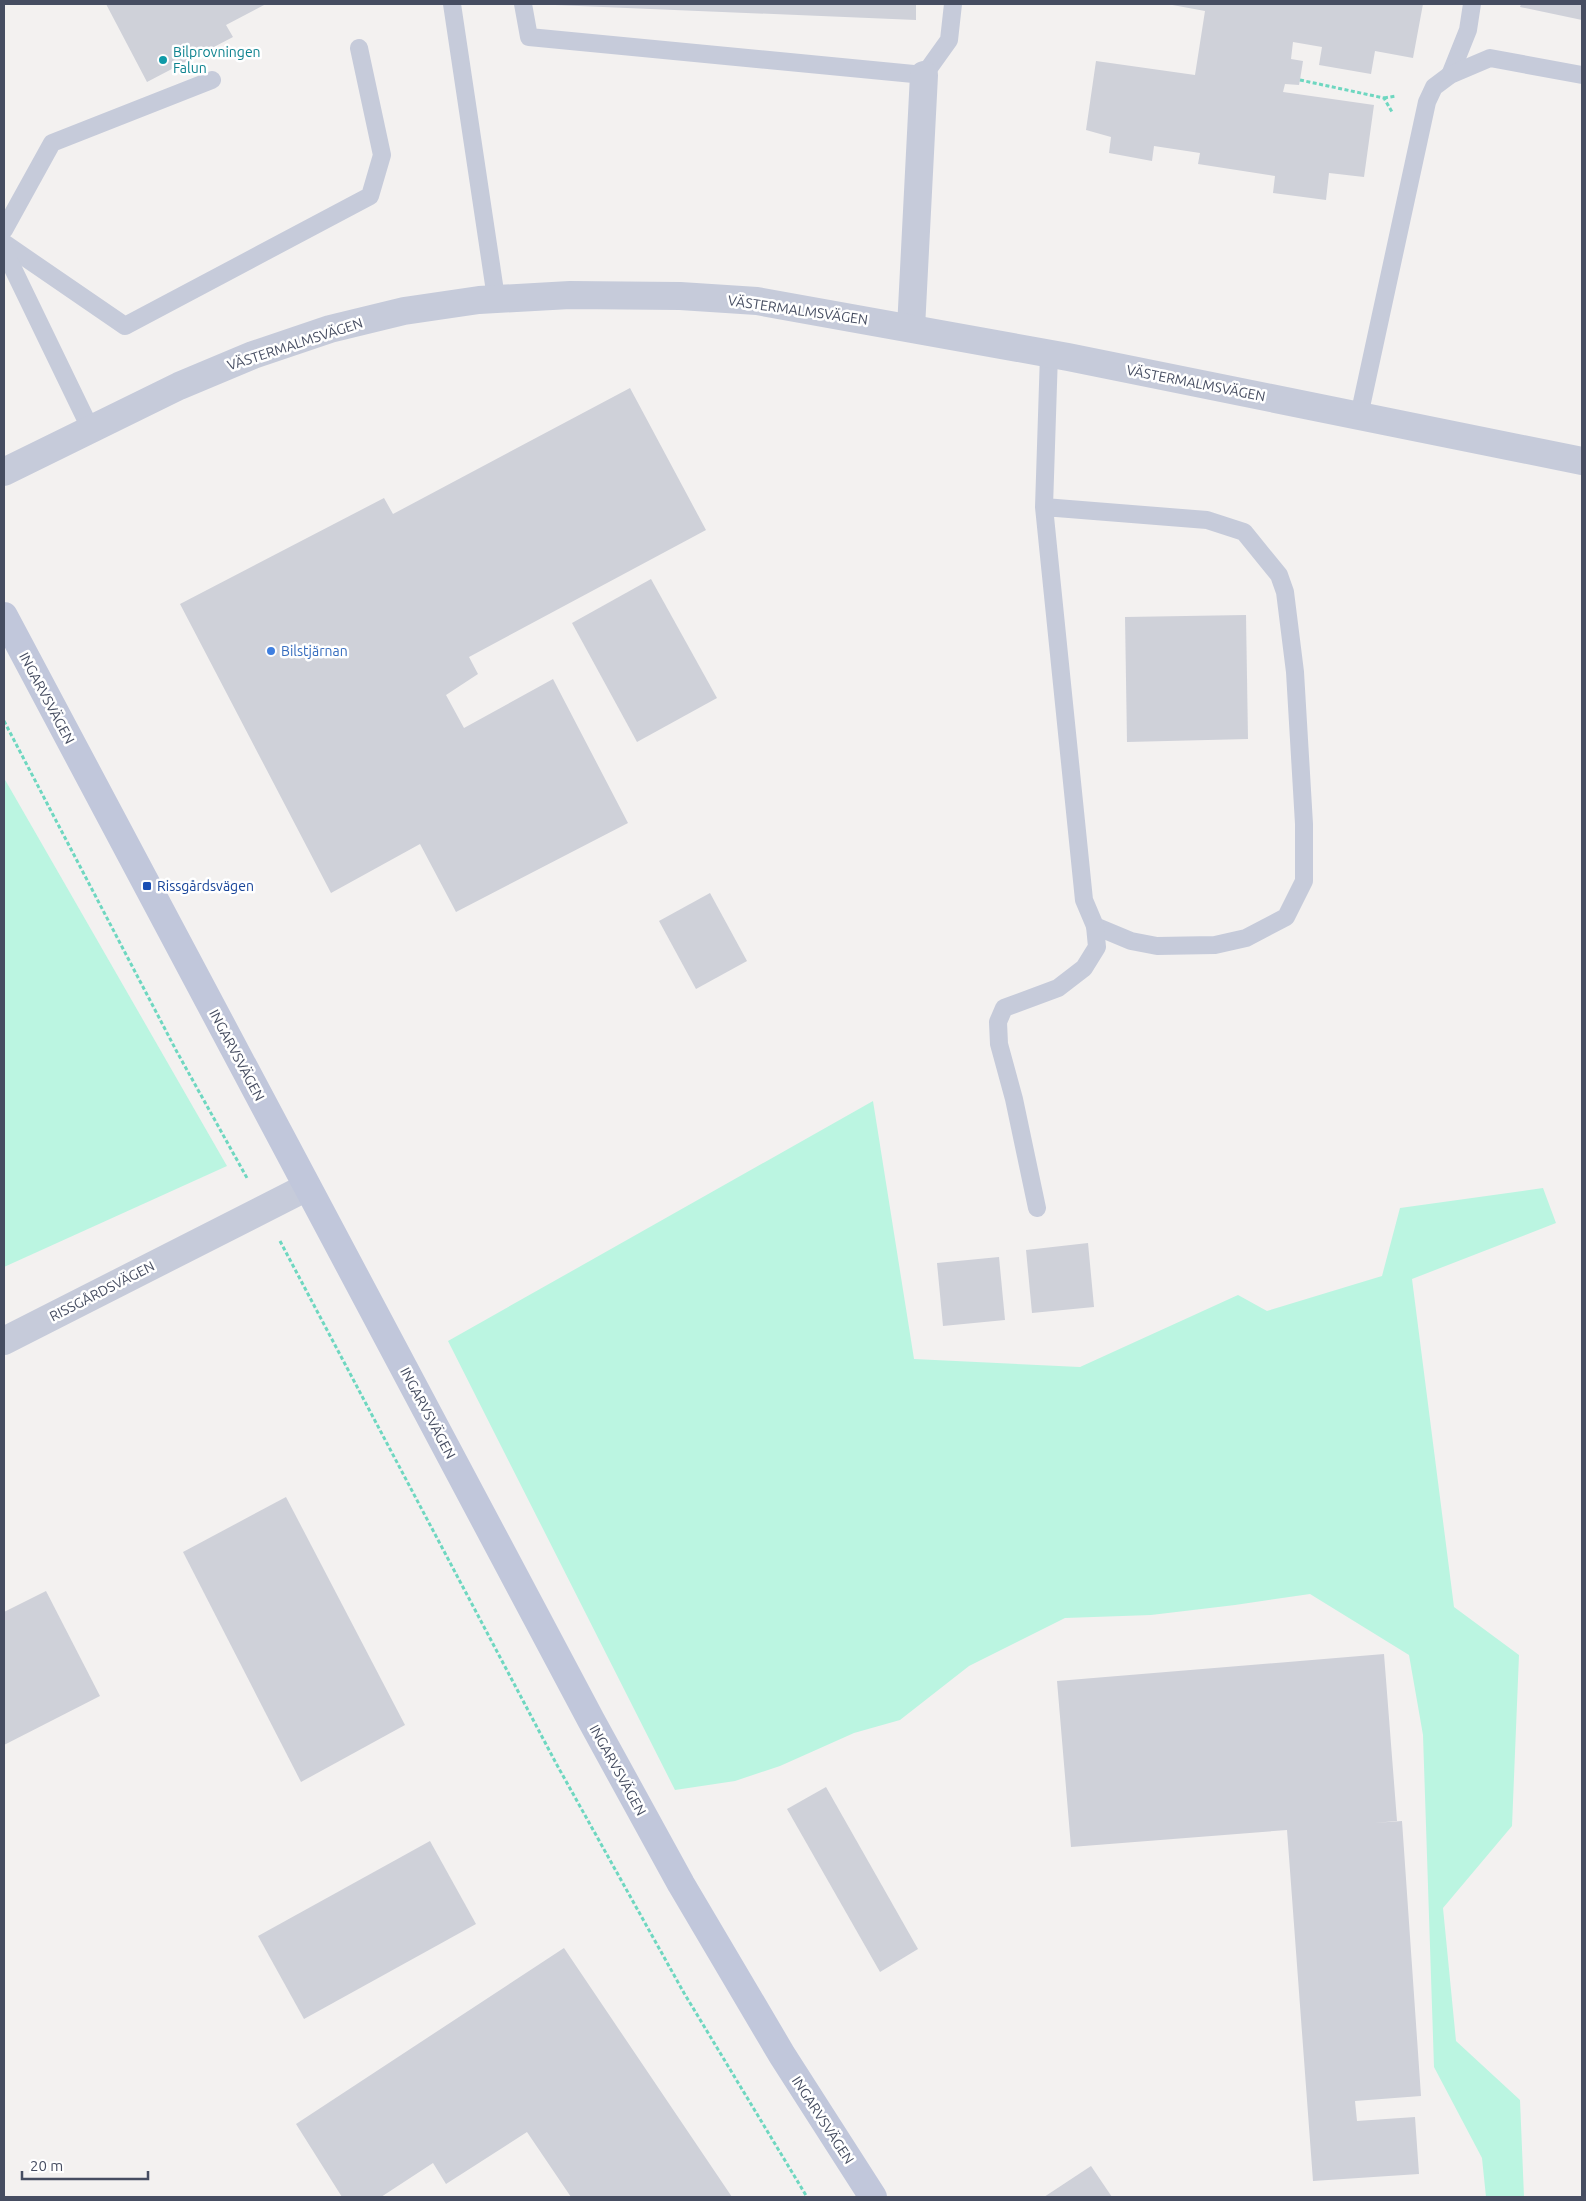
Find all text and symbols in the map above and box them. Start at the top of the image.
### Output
place label: Bilprovningen Falun [173,44,261,76]
marker: Bilprovningen Falun [157,54,169,66]
street label: VÄSTERMALMSVÄGEN [727,292,869,328]
street label: VÄSTERMALMSVÄGEN [225,315,365,373]
street label: VÄSTERMALMSVÄGEN [1125,362,1267,404]
place label: Bilstjärnan [281,643,348,659]
marker: Bilstjärnan [265,645,277,657]
street label: INGARVSVÄGEN [16,650,78,746]
place label: Rissgårdsvägen [157,878,254,894]
marker: Rissgårdsvägen [141,880,153,892]
street label: INGARVSVÄGEN [206,1007,268,1103]
street label: RISSGÅRDSVÄGEN [47,1258,157,1324]
street label: INGARVSVÄGEN [397,1365,459,1461]
street label: INGARVSVÄGEN [586,1722,650,1818]
street label: INGARVSVÄGEN [789,2073,857,2167]
scale bar [22,2148,149,2180]
text: 20 m [30,2157,63,2174]

